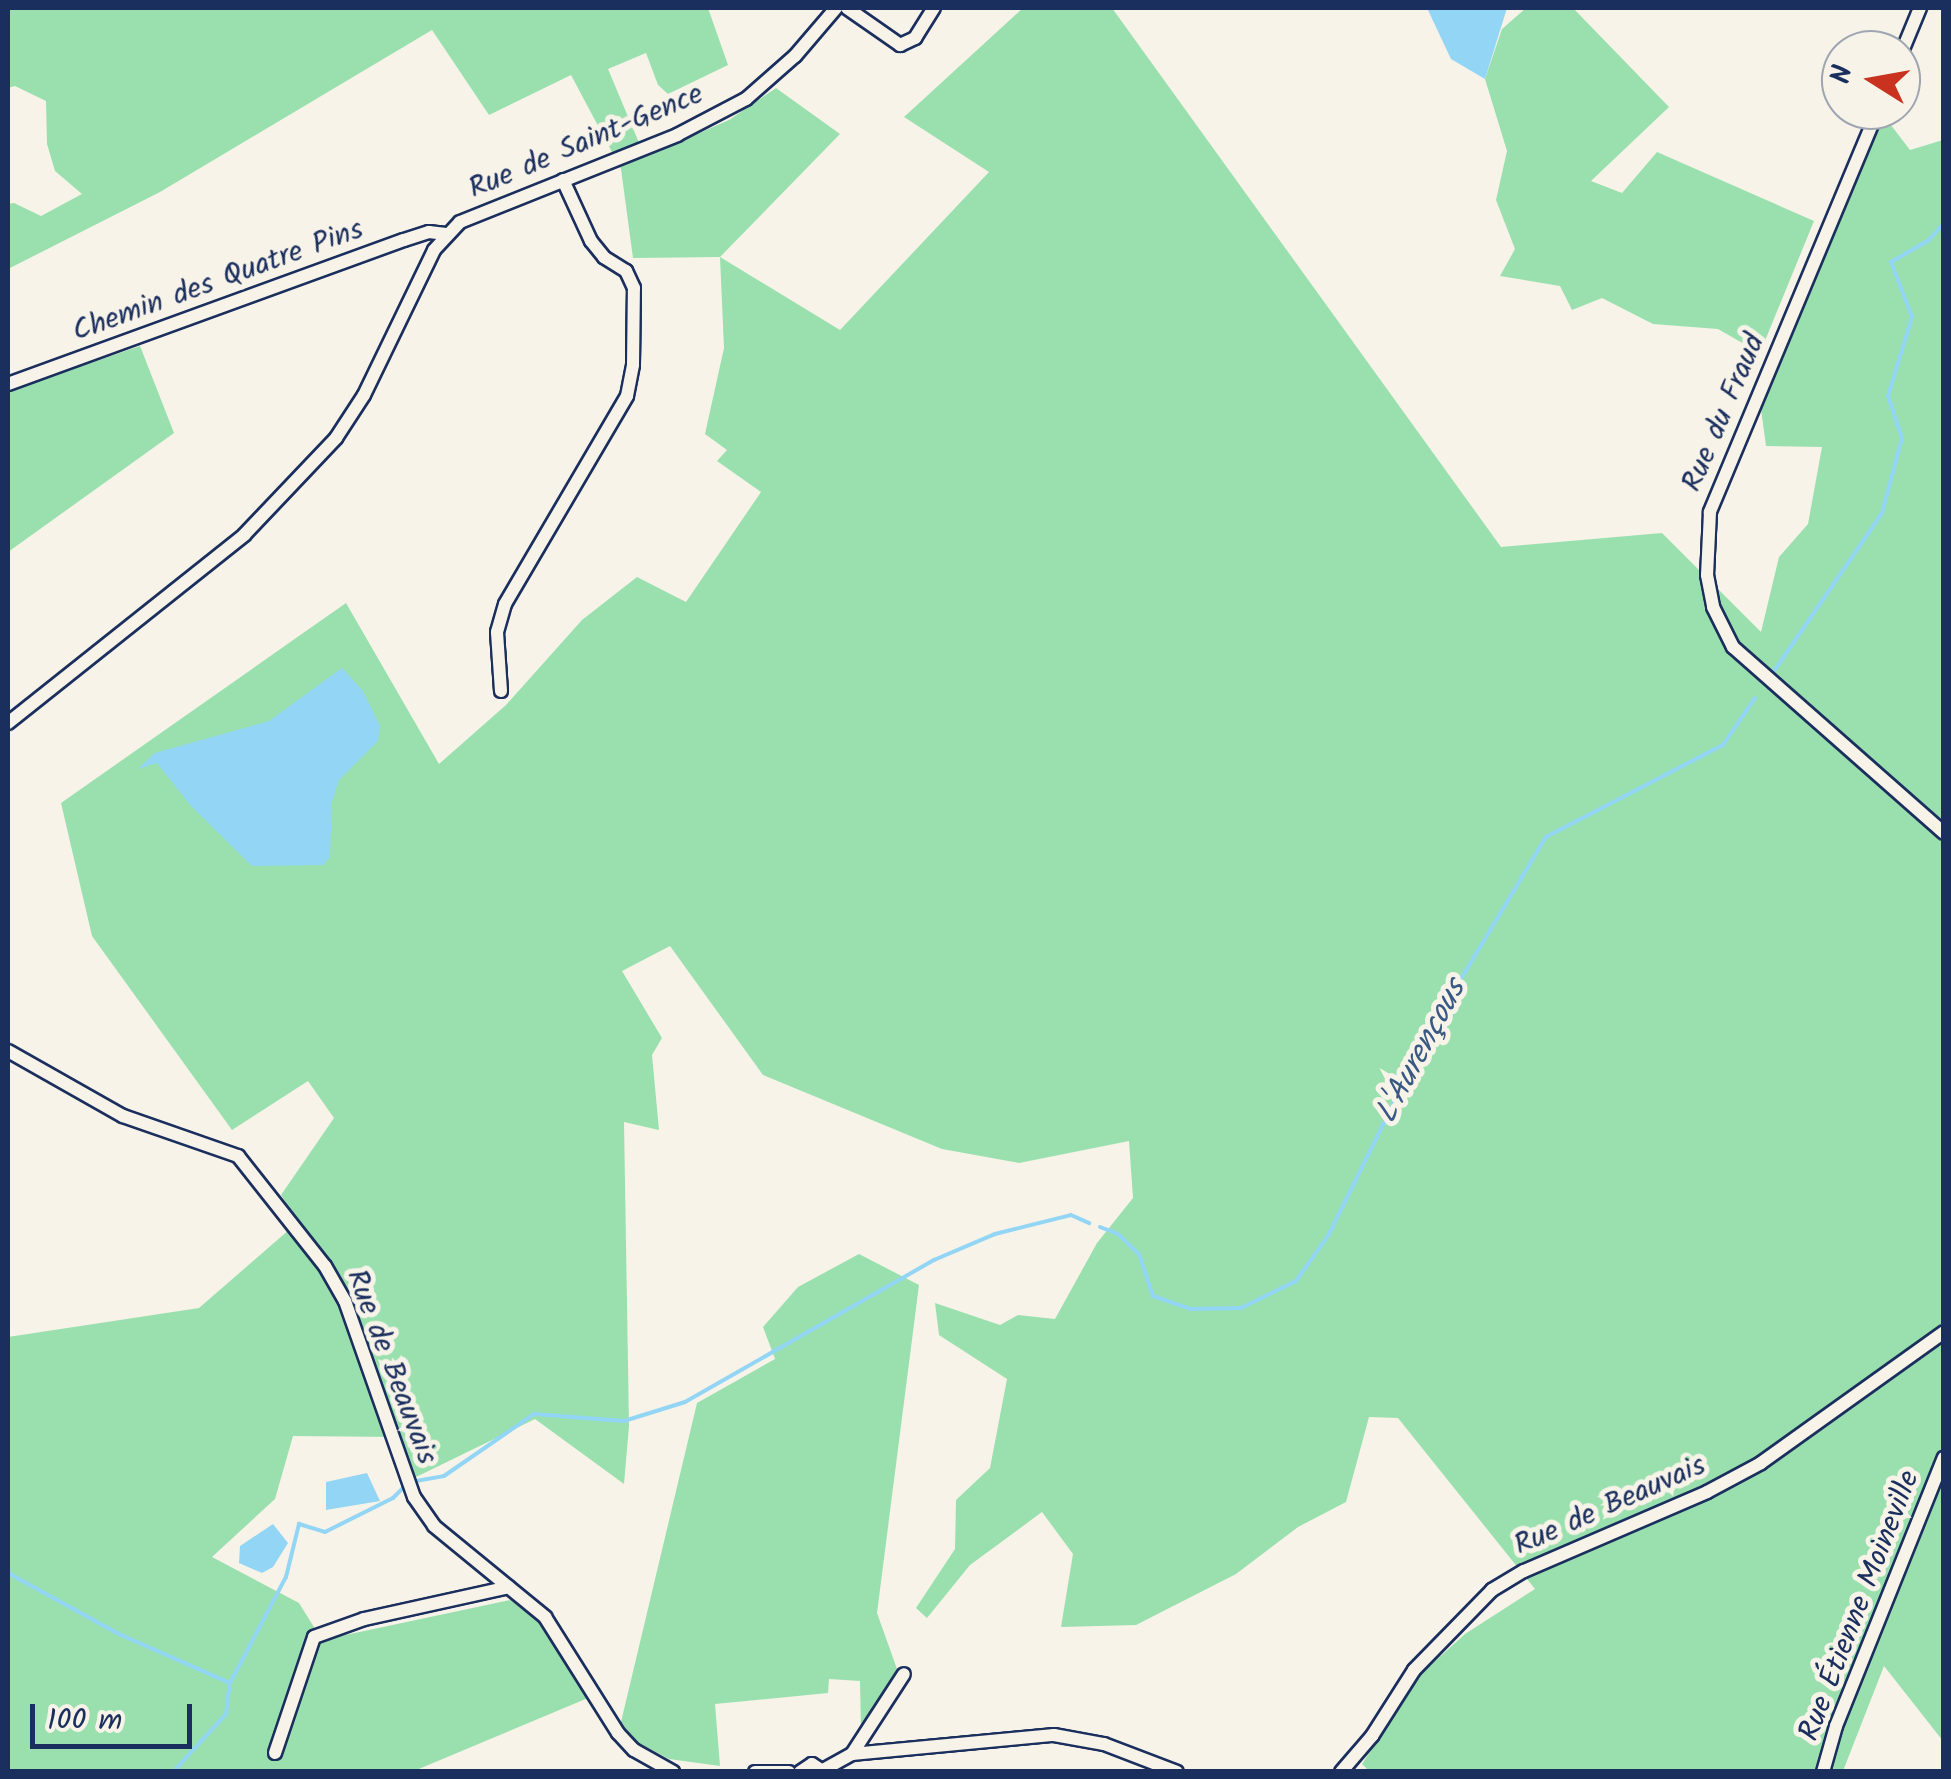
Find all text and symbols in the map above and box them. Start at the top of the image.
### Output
north arrow [1821,30,1921,130]
text: N [1819,62,1867,88]
street label: Rue de Saint-Gence [463,76,709,208]
street label: Chemin des Quatre Pins [68,212,368,350]
street label: Rue du Fraud [1675,329,1773,497]
water label: L'Aurençous [1368,974,1476,1130]
street label: Rue de Beauvais [337,1265,445,1469]
street label: Rue de Beauvais [1509,1448,1711,1564]
street label: Rue Étienne Moineville [1792,1466,1928,1746]
scale bar [35,1684,198,1746]
text: 100 m [47,1697,122,1745]

